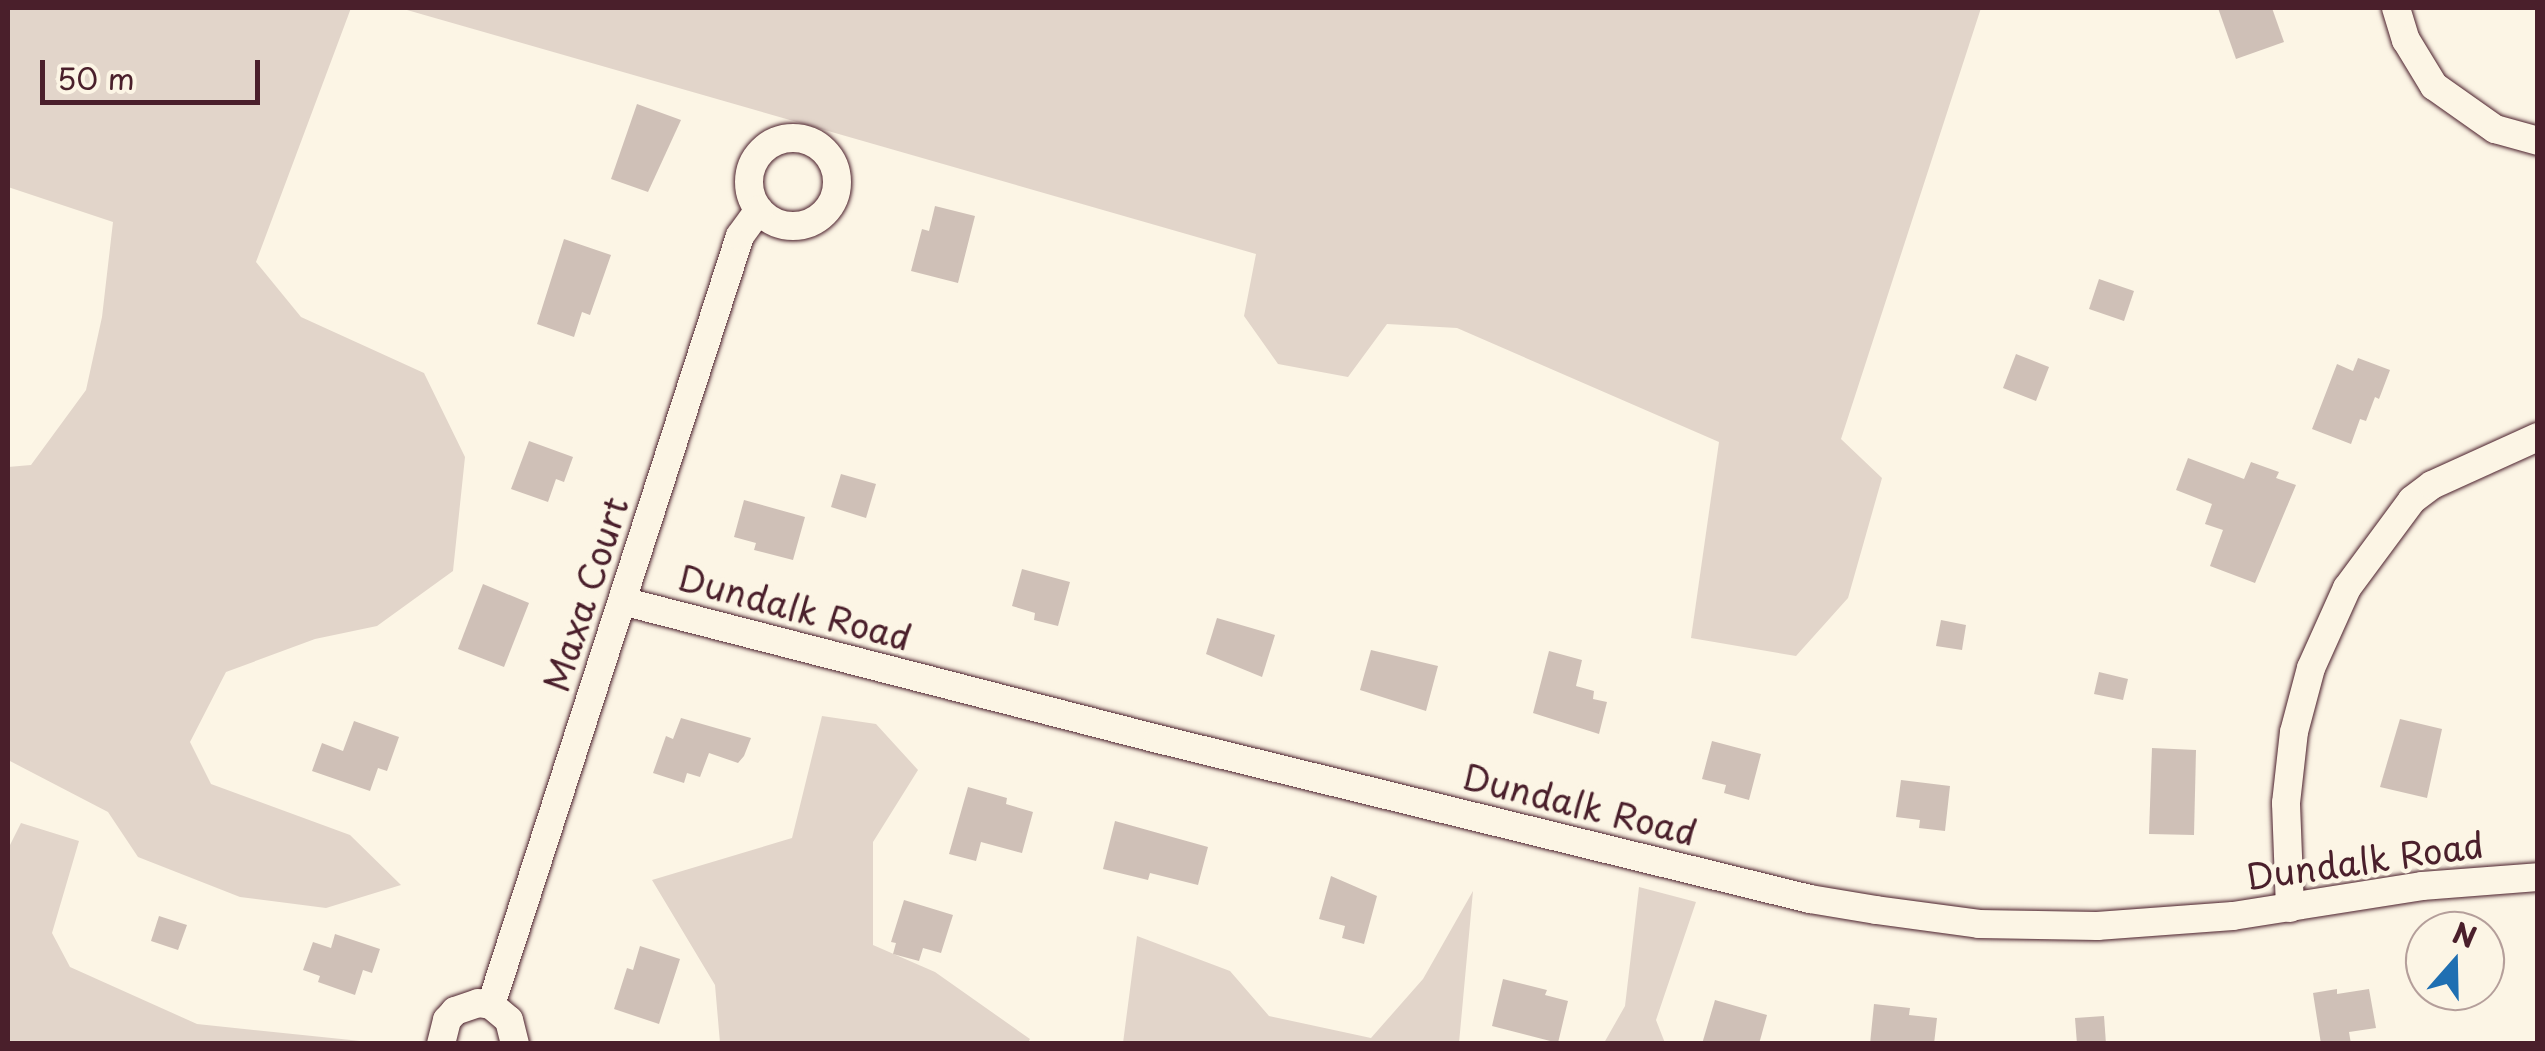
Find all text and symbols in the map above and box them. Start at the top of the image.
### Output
scale bar [45,40,265,102]
text: 50 m [57,55,135,100]
street label: Maxa Court [534,492,636,696]
street label: Dundalk Road [673,556,917,658]
street label: Dundalk Road [1458,755,1702,853]
street label: Dundalk Road [2243,822,2487,898]
text: N [2447,910,2483,958]
north arrow [2405,911,2505,1011]

